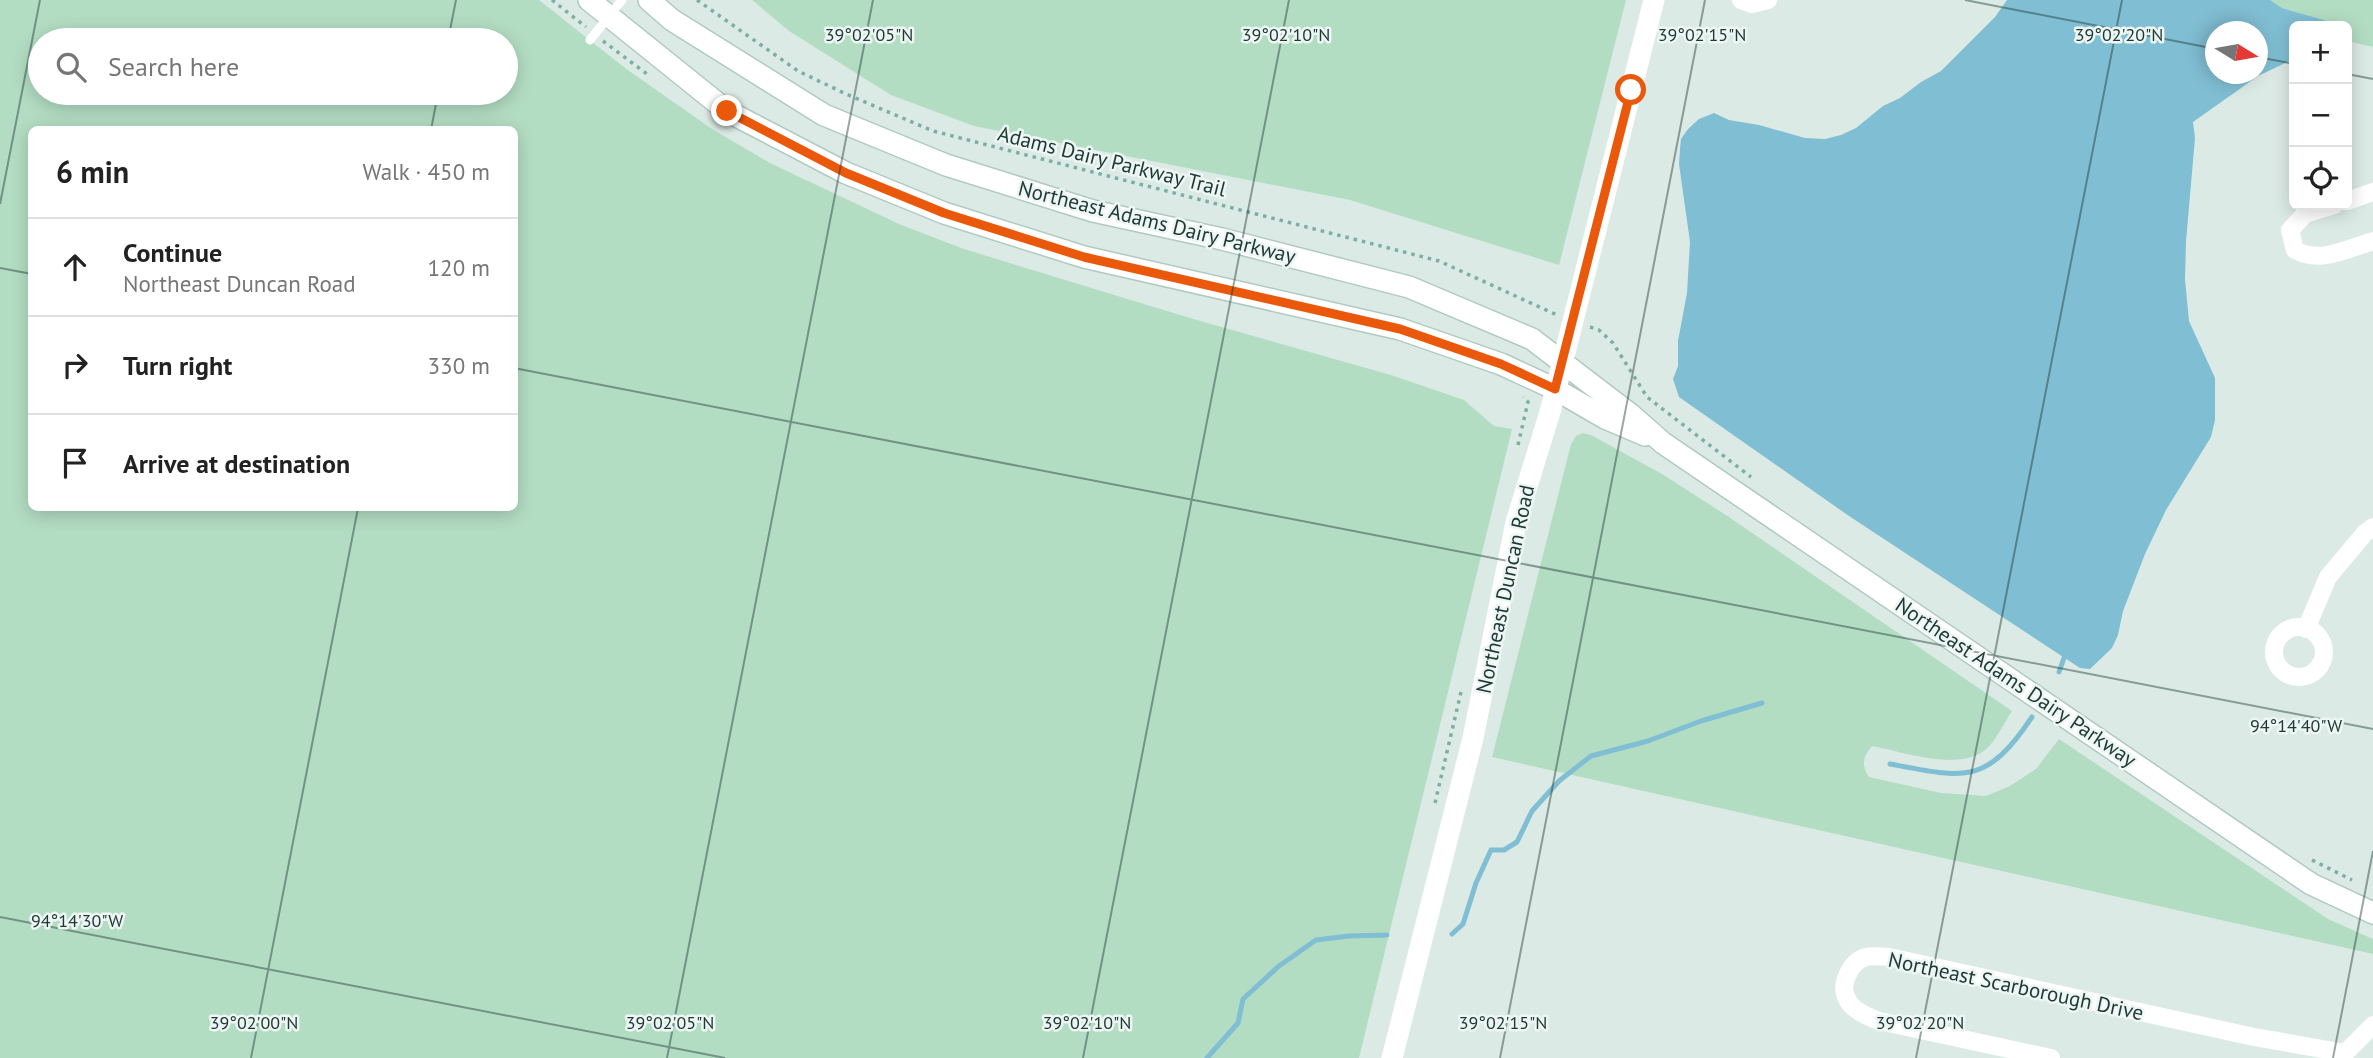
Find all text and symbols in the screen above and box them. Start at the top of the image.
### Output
north arrow [2205,21,2268,84]
map controls [2289,21,2352,210]
button: + [2289,21,2352,84]
text: 39°02'05"N [825,23,913,46]
text: 39°02'10"N [1242,23,1330,46]
text: 39°02'15"N [1658,23,1746,46]
text: 39°02'20"N [2075,23,2163,46]
search box [28,28,518,105]
icon: search [52,48,90,86]
text: Search here [108,50,239,83]
route start [1615,74,1646,105]
button: − [2289,84,2352,147]
route end [711,95,742,126]
street label: Adams Dairy Parkway Trail [995,120,1229,202]
button: locate [2289,147,2352,210]
text: 6 min [56,152,129,191]
text: Walk · 450 m [363,157,490,186]
street label: Northeast Adams Dairy Parkway [1015,174,1299,270]
text: Continue [123,236,222,269]
icon: ahead [56,248,94,286]
text: 120 m [428,253,490,282]
text: Northeast Duncan Road [123,269,356,298]
icon: right [56,346,94,384]
text: Turn right [123,349,232,382]
text: 330 m [428,351,490,380]
icon: arrive [56,444,94,482]
text: Arrive at destination [123,447,350,480]
street label: Northeast Duncan Road [1470,482,1540,696]
street label: Northeast Adams Dairy Parkway [1890,591,2142,773]
text: 94°14'40"W [2250,714,2342,737]
text: 94°14'30"W [31,909,123,932]
street label: Northeast Scarborough Drive [1886,946,2146,1026]
text: 39°02'00"N [210,1011,298,1034]
text: 39°02'05"N [626,1011,714,1034]
text: 39°02'10"N [1043,1011,1131,1034]
text: 39°02'15"N [1459,1011,1547,1034]
text: 39°02'20"N [1876,1011,1964,1034]

